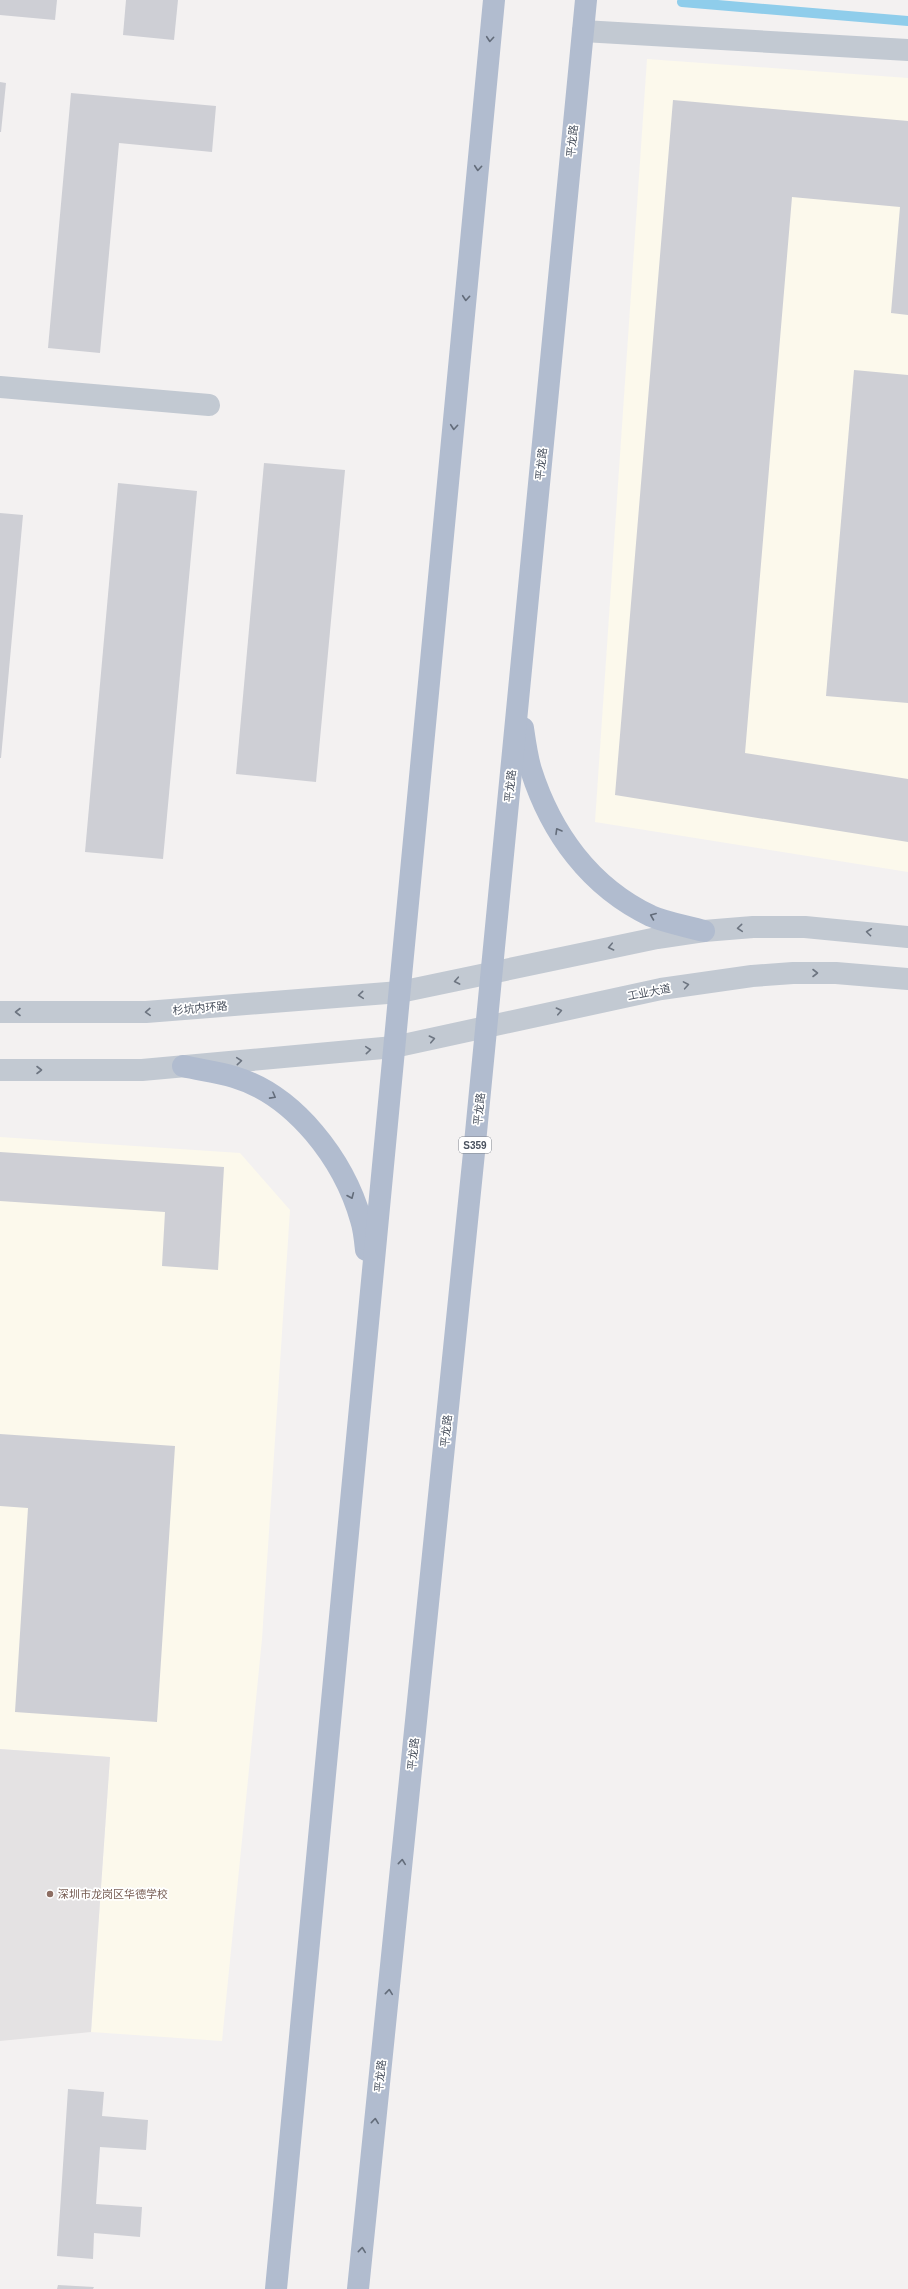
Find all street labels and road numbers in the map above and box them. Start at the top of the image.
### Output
street label: 平龙路 [564,124,580,158]
street label: 平龙路 [533,447,549,481]
street label: 平龙路 [502,769,518,803]
street label: 工业大道 [626,982,672,1002]
street label: 杉坑内环路 [172,1000,228,1016]
street label: 平龙路 [471,1092,487,1126]
road number: S359 [459,1137,491,1153]
street label: 平龙路 [438,1414,454,1448]
street label: 平龙路 [405,1737,421,1771]
street label: 平龙路 [372,2059,388,2093]

